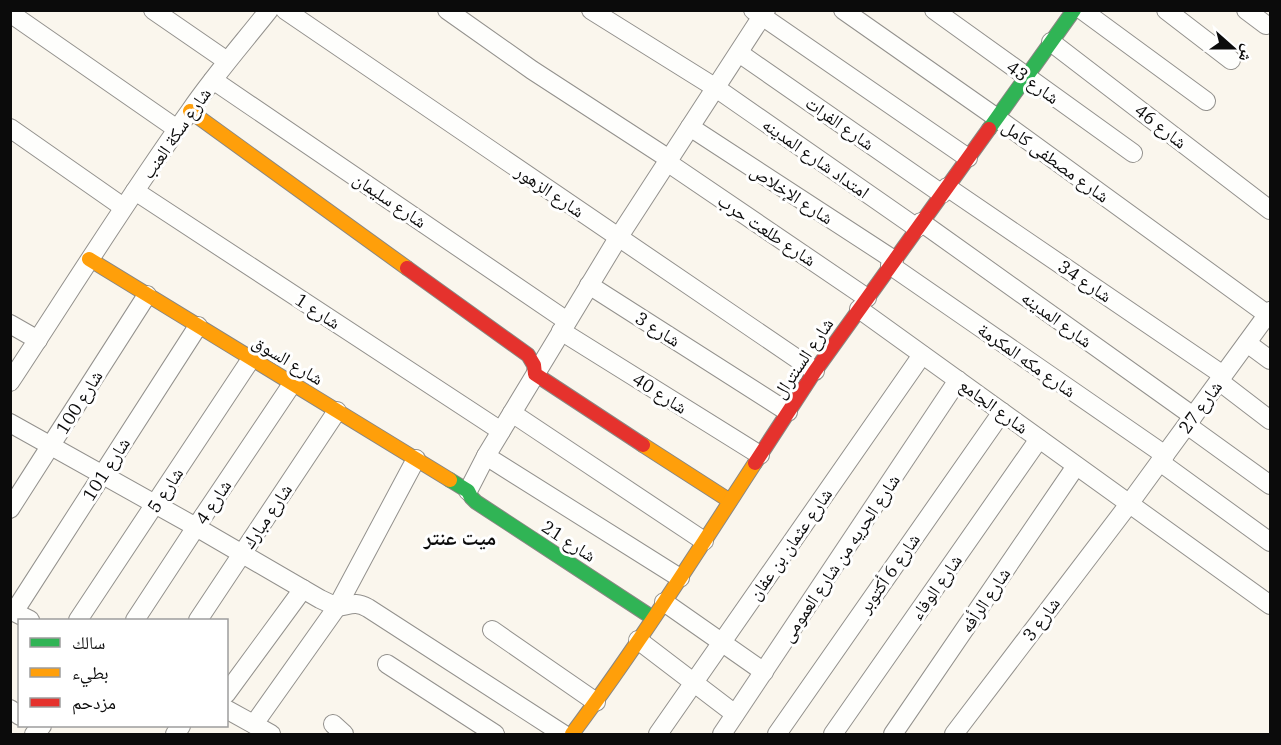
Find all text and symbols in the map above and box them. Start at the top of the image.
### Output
north arrow [1203,18,1263,78]
text: ش [1235,42,1259,65]
street label: شارع 43 [1002,55,1064,109]
street label: شارع سكة العنب [136,83,216,183]
street label: شارع الفرات [801,91,879,155]
street label: شارع 46 [1130,98,1192,154]
street label: امتداد شارع المدينه [758,113,874,203]
street label: شارع مصطفى كامل [998,115,1114,207]
street label: شارع الزهور [510,159,589,222]
street label: شارع الإخلاص [746,159,838,229]
street label: شارع سليمان [349,167,431,233]
street label: شارع طلعت حرب [713,189,821,271]
street label: شارع 34 [1054,255,1116,307]
street label: شارع المدينه [1017,286,1097,352]
street label: شارع 1 [291,288,345,334]
street label: شارع 3 [631,306,685,352]
street label: شارع السنترال [768,313,838,403]
street label: شارع مكه المكرمة [973,318,1081,402]
street label: شارع السوق [248,330,328,390]
street label: شارع 100 [50,366,108,438]
street label: شارع 40 [628,367,692,419]
street label: شارع الجامع [954,373,1033,440]
street label: شارع 27 [1173,376,1227,438]
street label: شارع 101 [77,433,135,505]
street label: شارع 5 [142,463,188,517]
street label: شارع الحريه من شارع العمومى [775,470,905,646]
street label: شارع 4 [190,475,236,529]
street label: شارع مبارك [237,479,297,553]
street label: شارع عثمان بن عفان [743,484,837,604]
street label: شارع 21 [538,515,600,567]
district label: ميت عنتر [423,523,496,551]
street label: شارع 6 أكتوبر [853,529,925,618]
street label: شارع الوفاء [905,550,967,624]
street label: شارع الرأفه [955,563,1015,637]
street label: شارع 3 [1017,592,1065,646]
legend [18,619,228,727]
text: سالك [72,631,105,654]
text: بطيء [72,661,109,688]
text: مزدحم [72,691,116,715]

